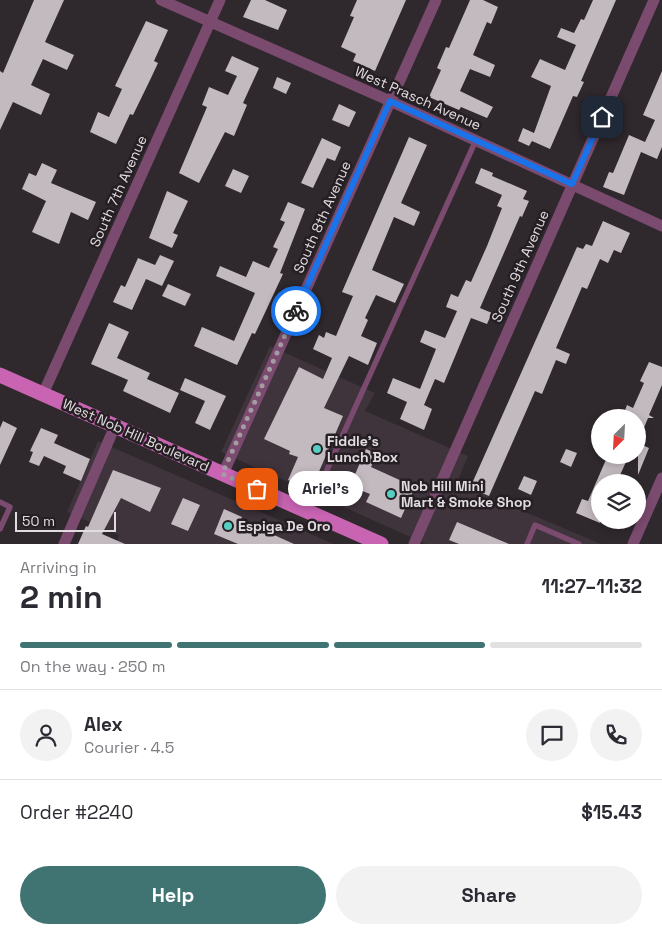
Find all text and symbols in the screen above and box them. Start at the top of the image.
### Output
street label: West Prasch Avenue [352,62,484,134]
pin [581,96,623,138]
icon: home [588,103,616,131]
street label: South 7th Avenue [85,132,151,250]
street label: South 8th Avenue [289,158,355,276]
street label: South 9th Avenue [487,207,553,325]
courier [271,286,321,336]
icon: bike [282,297,310,325]
street label: West Nob Hill Boulevard [60,395,212,475]
north arrow [591,409,646,464]
map controls [591,409,646,529]
place label: Fiddle's Lunch Box [327,432,398,466]
marker: Fiddle's Lunch Box [311,443,323,455]
pin [236,468,278,510]
callout: Ariel's [287,472,362,506]
button: layers [591,474,646,529]
icon: bag [243,475,271,503]
place label: Nob Hill Mini Mart & Smoke Shop [401,477,532,511]
text: Ariel's [302,478,349,499]
marker: Nob Hill Mini Mart & Smoke Shop [385,488,397,500]
scale bar [15,509,116,532]
text: 50 m [22,512,55,530]
place label: Espiga De Oro [238,517,331,535]
marker: Espiga De Oro [222,520,234,532]
text: Arriving in [20,557,97,578]
text: 11:27–11:32 [542,574,642,599]
text: 2 min [20,577,103,617]
text: On the way · 250 m [20,656,165,677]
button: person [20,709,72,761]
button: chat [526,709,578,761]
button: phone [590,709,642,761]
text: Alex [84,712,123,737]
text: Courier · 4.5 [84,737,174,758]
text: Order #2240 [20,800,133,825]
text: $15.43 [581,800,642,825]
button: Help [20,866,326,924]
button: Share [336,866,642,924]

